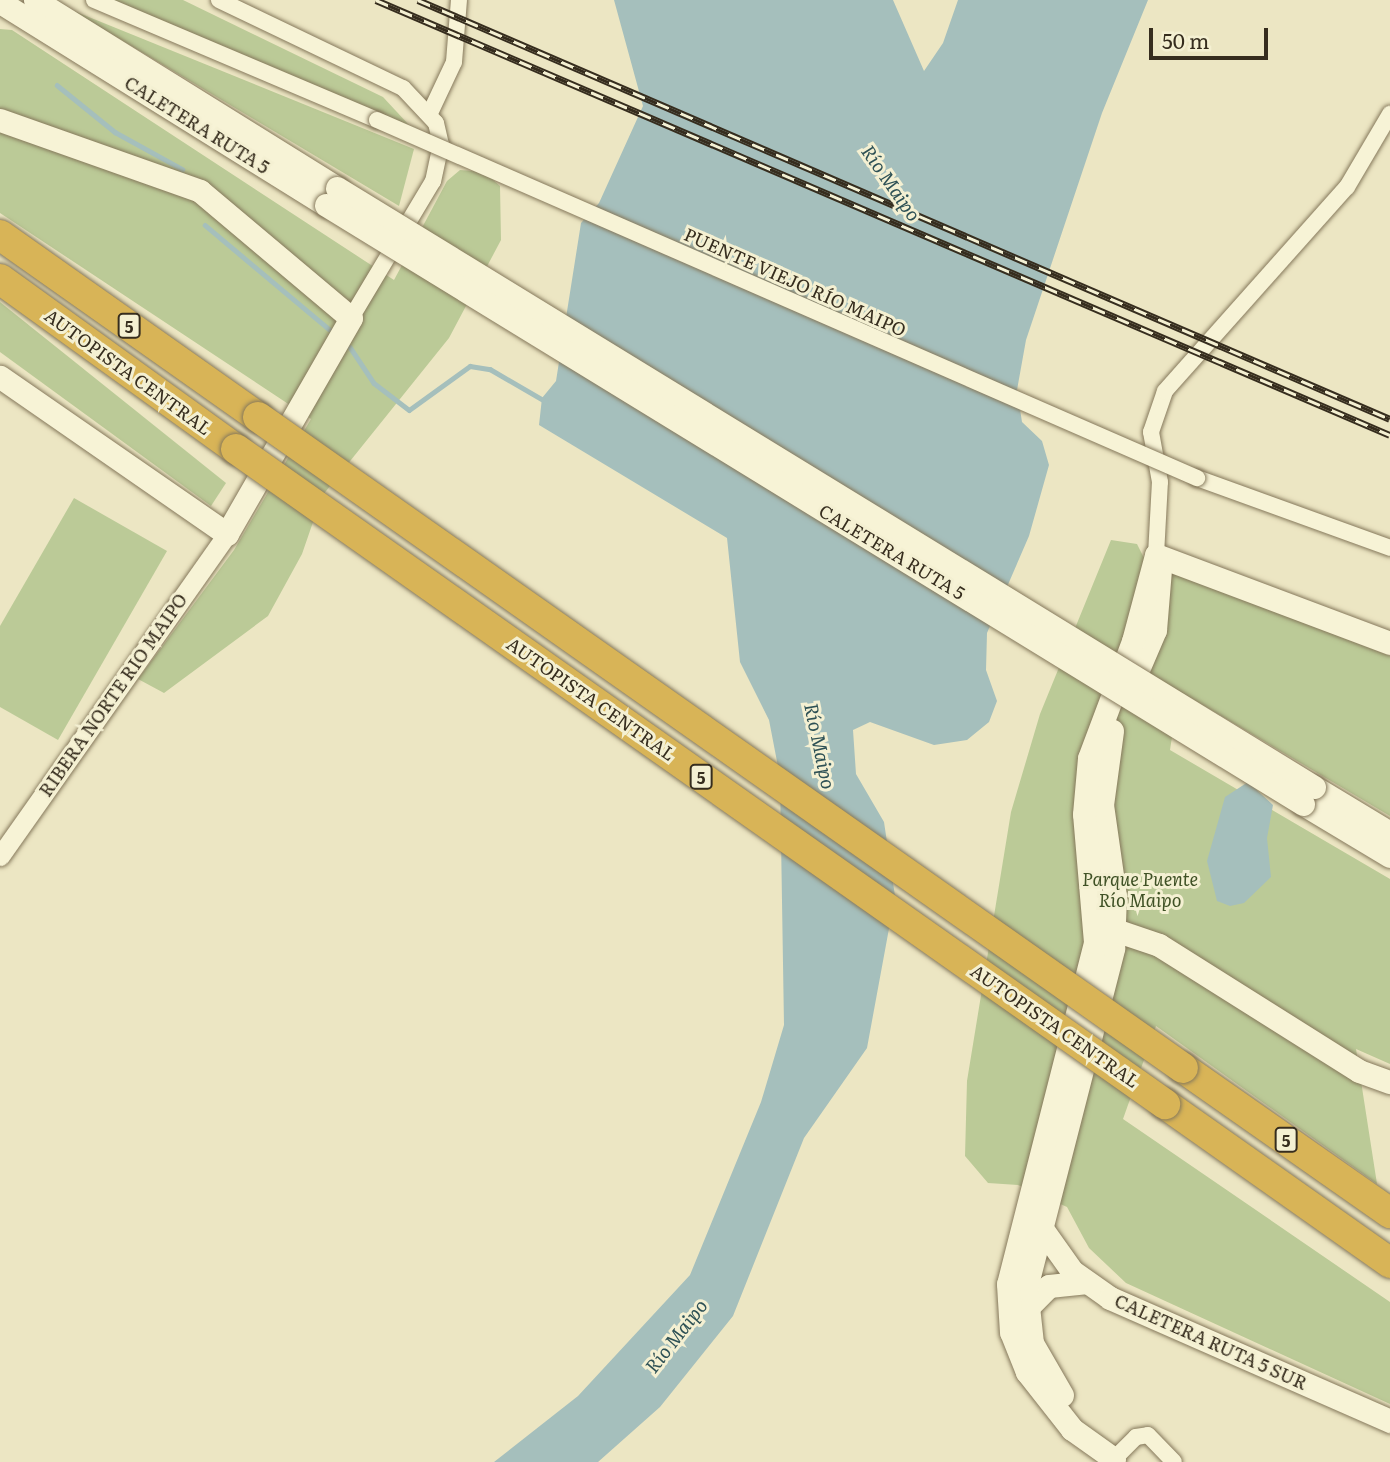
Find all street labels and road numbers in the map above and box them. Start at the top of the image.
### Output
street label: CALETERA RUTA 5 [121,72,273,178]
street label: PUENTE VIEJO RÍO MAIPO [681,223,909,341]
street label: AUTOPISTA CENTRAL [41,304,215,440]
road number: 5 [117,314,141,338]
street label: CALETERA RUTA 5 [815,500,969,604]
street label: RIBERA NORTE RIO MAIPO [34,589,192,801]
street label: AUTOPISTA CENTRAL [503,633,679,765]
road number: 5 [689,764,713,790]
street label: AUTOPISTA CENTRAL [967,960,1143,1092]
road number: 5 [1274,1128,1298,1152]
street label: CALETERA RUTA 5 SUR [1111,1290,1311,1394]

